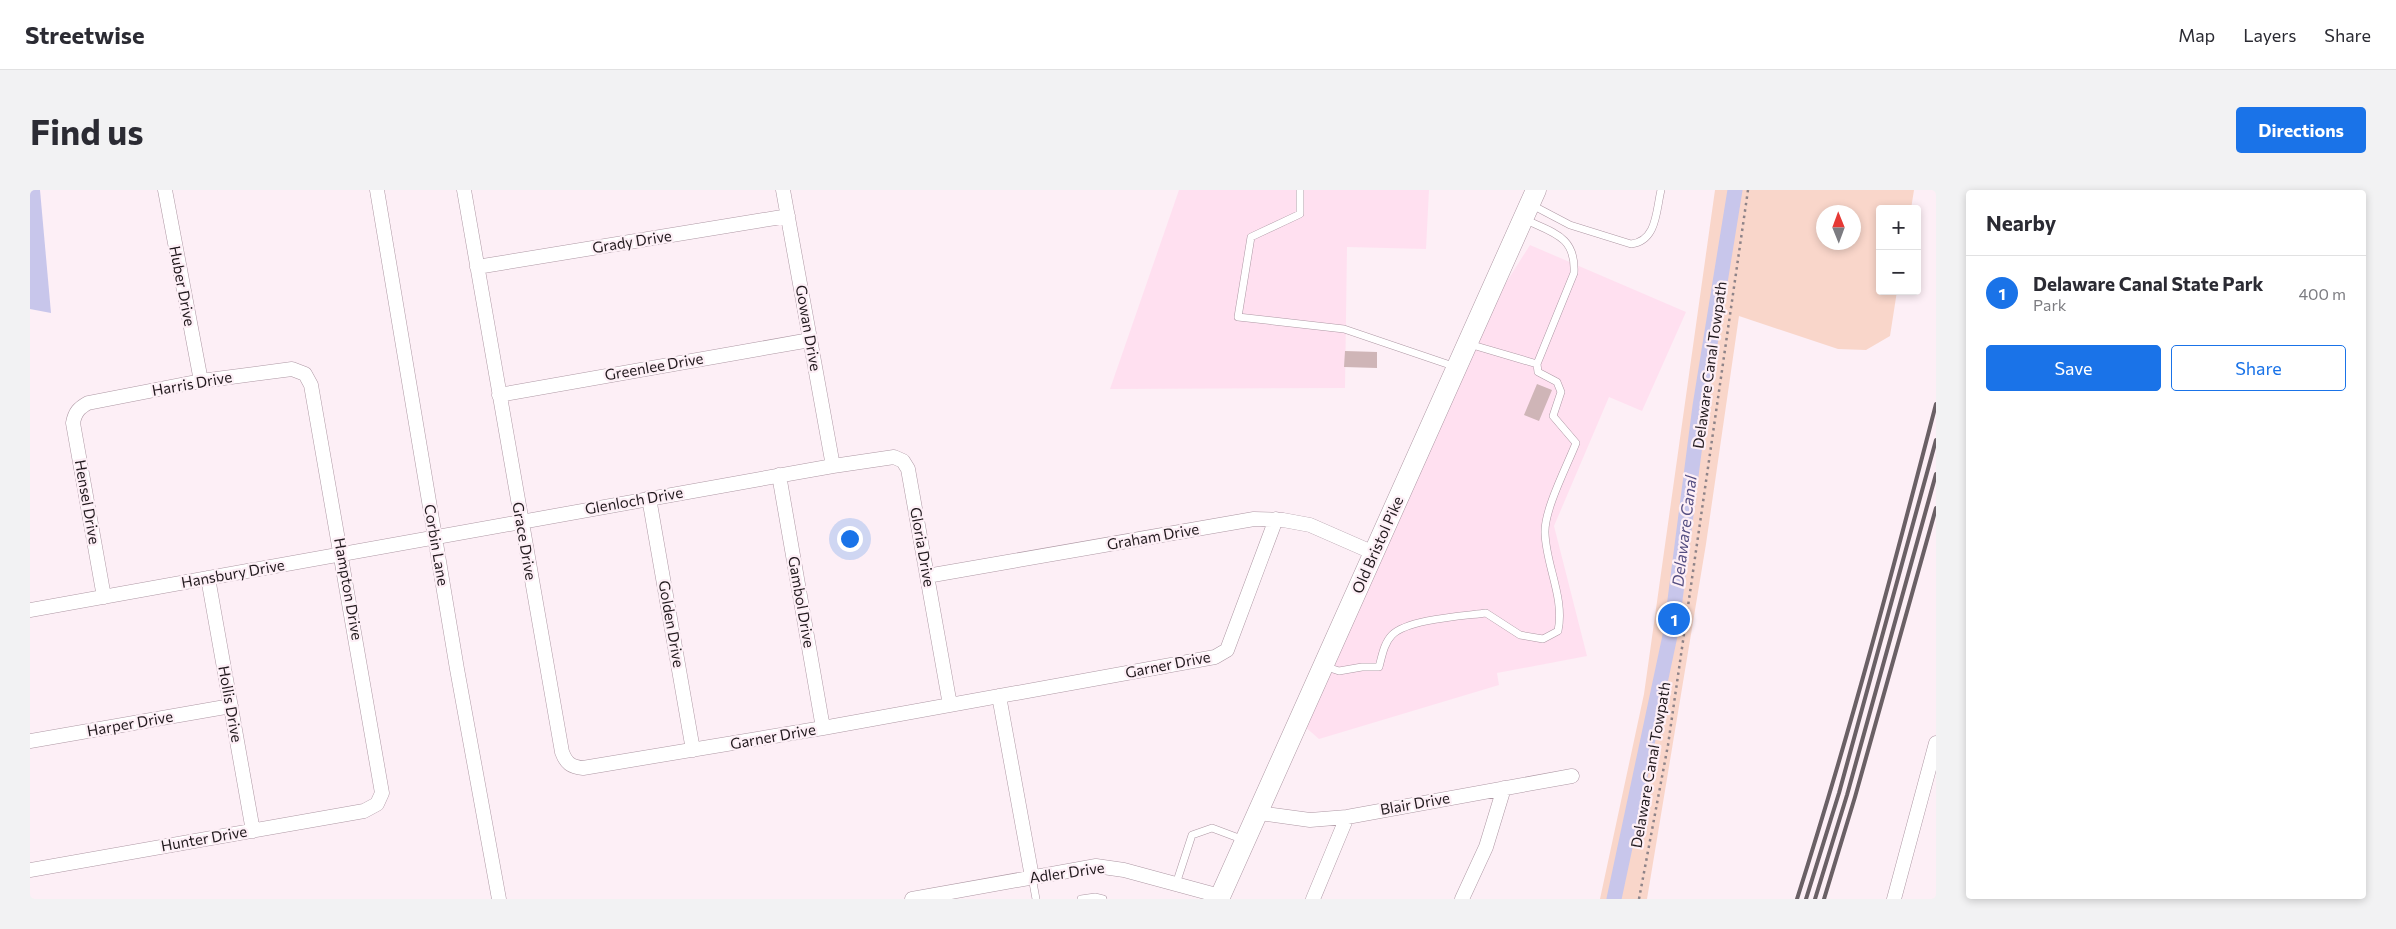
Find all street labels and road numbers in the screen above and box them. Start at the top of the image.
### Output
street label: Grady Drive [591,226,673,256]
street label: Huber Drive [166,244,200,328]
street label: Delaware Canal Towpath [1688,280,1730,450]
street label: Gowan Drive [793,283,825,372]
street label: Greenlee Drive [603,348,705,384]
street label: Harris Drive [150,367,233,399]
street label: Hensel Drive [72,458,104,546]
street label: Glenloch Drive [583,483,684,517]
street label: Old Bristol Pike [1348,493,1407,596]
street label: Grace Drive [509,500,541,581]
street label: Corbin Lane [421,503,453,587]
street label: Gloria Drive [907,506,939,588]
street label: Graham Drive [1105,519,1200,553]
street label: Hampton Drive [331,536,367,642]
street label: Hansbury Drive [180,555,286,591]
street label: Gambol Drive [785,555,819,649]
street label: Golden Drive [655,579,689,669]
street label: Garner Drive [1124,647,1212,681]
street label: Hollis Drive [215,664,247,744]
street label: Delaware Canal Towpath [1627,680,1674,849]
street label: Harper Drive [85,707,174,739]
street label: Garner Drive [729,720,817,752]
street label: Blair Drive [1379,788,1451,818]
street label: Hunter Drive [159,822,248,854]
street label: Adler Drive [1028,858,1106,886]

